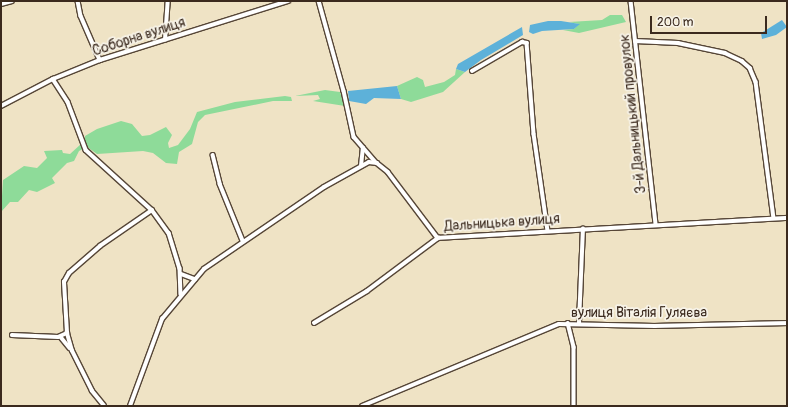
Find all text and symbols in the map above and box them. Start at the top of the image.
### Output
scale bar [652,8,769,34]
street label: Соборна вулиця [90,14,188,60]
text: 200 m [657,15,693,30]
street label: 3-й Дальницький провулок [616,34,650,194]
street label: Дальницька вулиця [444,211,560,235]
street label: вулиця Віталія Гуляєва [571,305,707,321]

